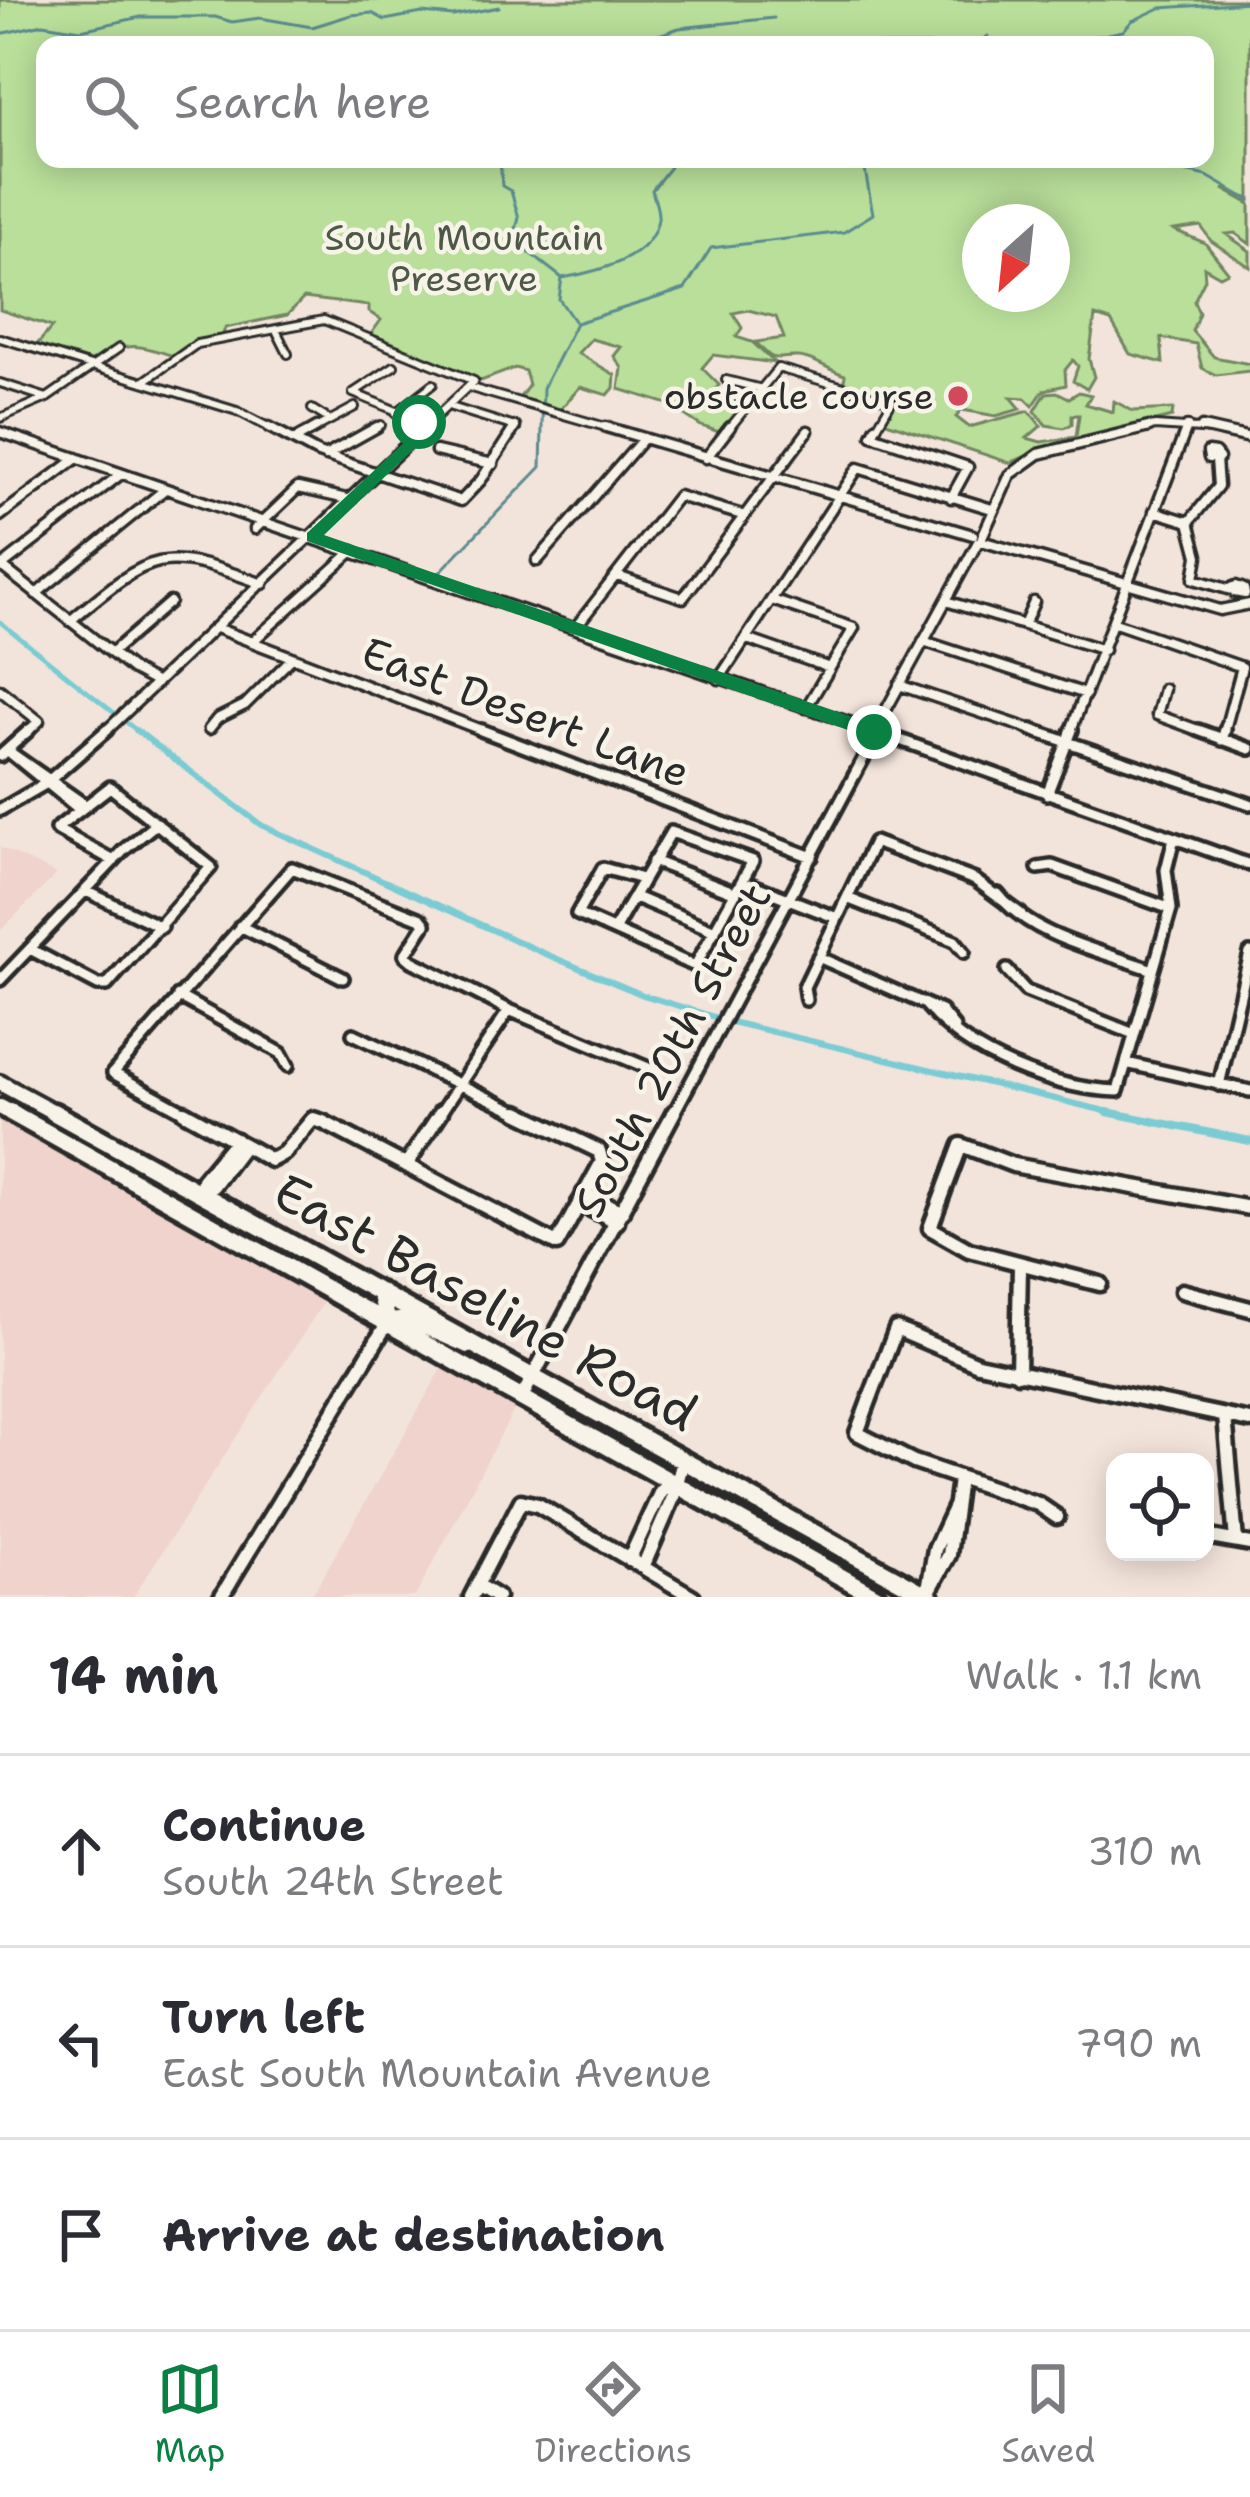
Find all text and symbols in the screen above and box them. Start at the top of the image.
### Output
search box [36,36,1214,168]
icon: search [78,69,144,135]
text: Search here [174,72,431,132]
north arrow [962,204,1070,312]
park label: South Mountain Preserve [324,213,604,303]
place label: obstacle course [664,372,934,421]
marker: obstacle course [945,383,971,409]
route start [392,395,446,449]
street label: East Desert Lane [354,624,698,800]
route end [847,705,901,759]
street label: South 20th Street [560,874,784,1226]
street label: East Baseline Road [262,1157,710,1447]
map controls [1106,1453,1214,1561]
button: locate [1106,1453,1214,1561]
text: 14 min [48,1641,219,1709]
text: Walk · 1.1 km [966,1649,1202,1701]
text: Continue [162,1795,366,1855]
icon: ahead [48,1818,114,1884]
text: 310 m [1087,1825,1202,1877]
text: South 24th Street [162,1855,504,1907]
text: Turn left [162,1987,365,2047]
icon: left [48,2010,114,2076]
text: 790 m [1075,2017,1202,2069]
text: East South Mountain Avenue [162,2047,712,2099]
icon: arrive [48,2202,114,2268]
text: Arrive at destination [162,2205,665,2265]
tab: Map [155,2356,225,2473]
tab: Directions [535,2356,692,2473]
tab: Saved [1002,2356,1095,2473]

